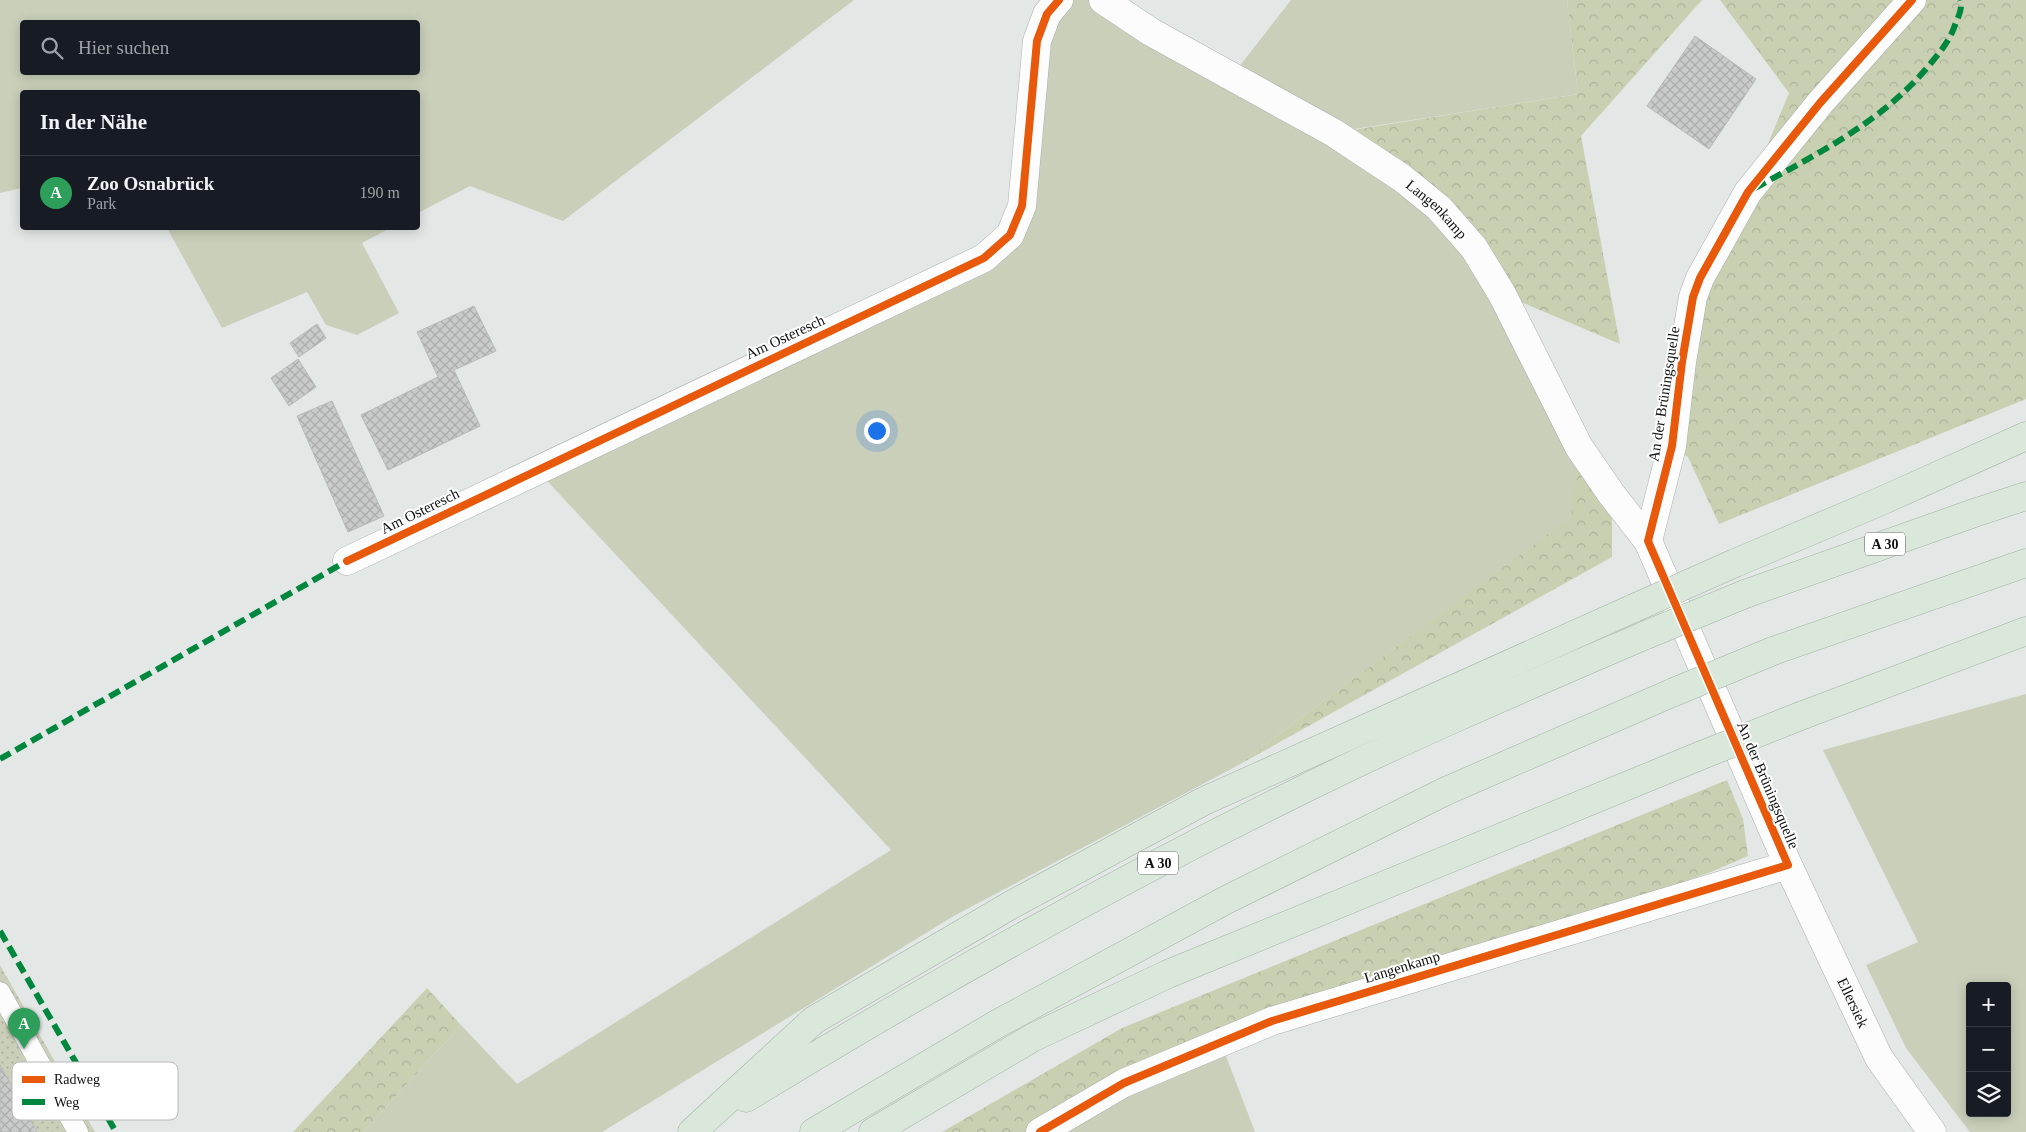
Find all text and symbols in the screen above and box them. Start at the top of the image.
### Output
search box [20,20,420,75]
icon: search [38,34,66,62]
text: Hier suchen [78,37,169,58]
text: In der Nähe [40,110,147,134]
text: Zoo Osnabrück [87,173,214,194]
street label: Langenkamp [1403,177,1470,242]
text: A [50,184,62,201]
text: 190 m [360,184,400,201]
text: Park [87,195,116,212]
street label: Am Osteresch [743,311,828,362]
street label: An der Brüningsquelle [1645,325,1683,463]
your location [864,418,890,444]
street label: Am Osteresch [378,485,462,537]
road number: A 30 [1865,532,1905,556]
street label: An der Brüningsquelle [1734,719,1802,851]
road number: A 30 [1138,851,1178,874]
street label: Langenkamp [1362,948,1442,986]
street label: Ellersiek [1834,975,1872,1031]
map controls [1966,982,2011,1117]
button: + [1966,982,2011,1027]
pin: A [8,1008,40,1049]
button: − [1966,1027,2011,1072]
legend [12,1062,178,1120]
text: Radweg [54,1072,100,1087]
button: layers [1966,1072,2011,1117]
text: Weg [54,1095,79,1110]

